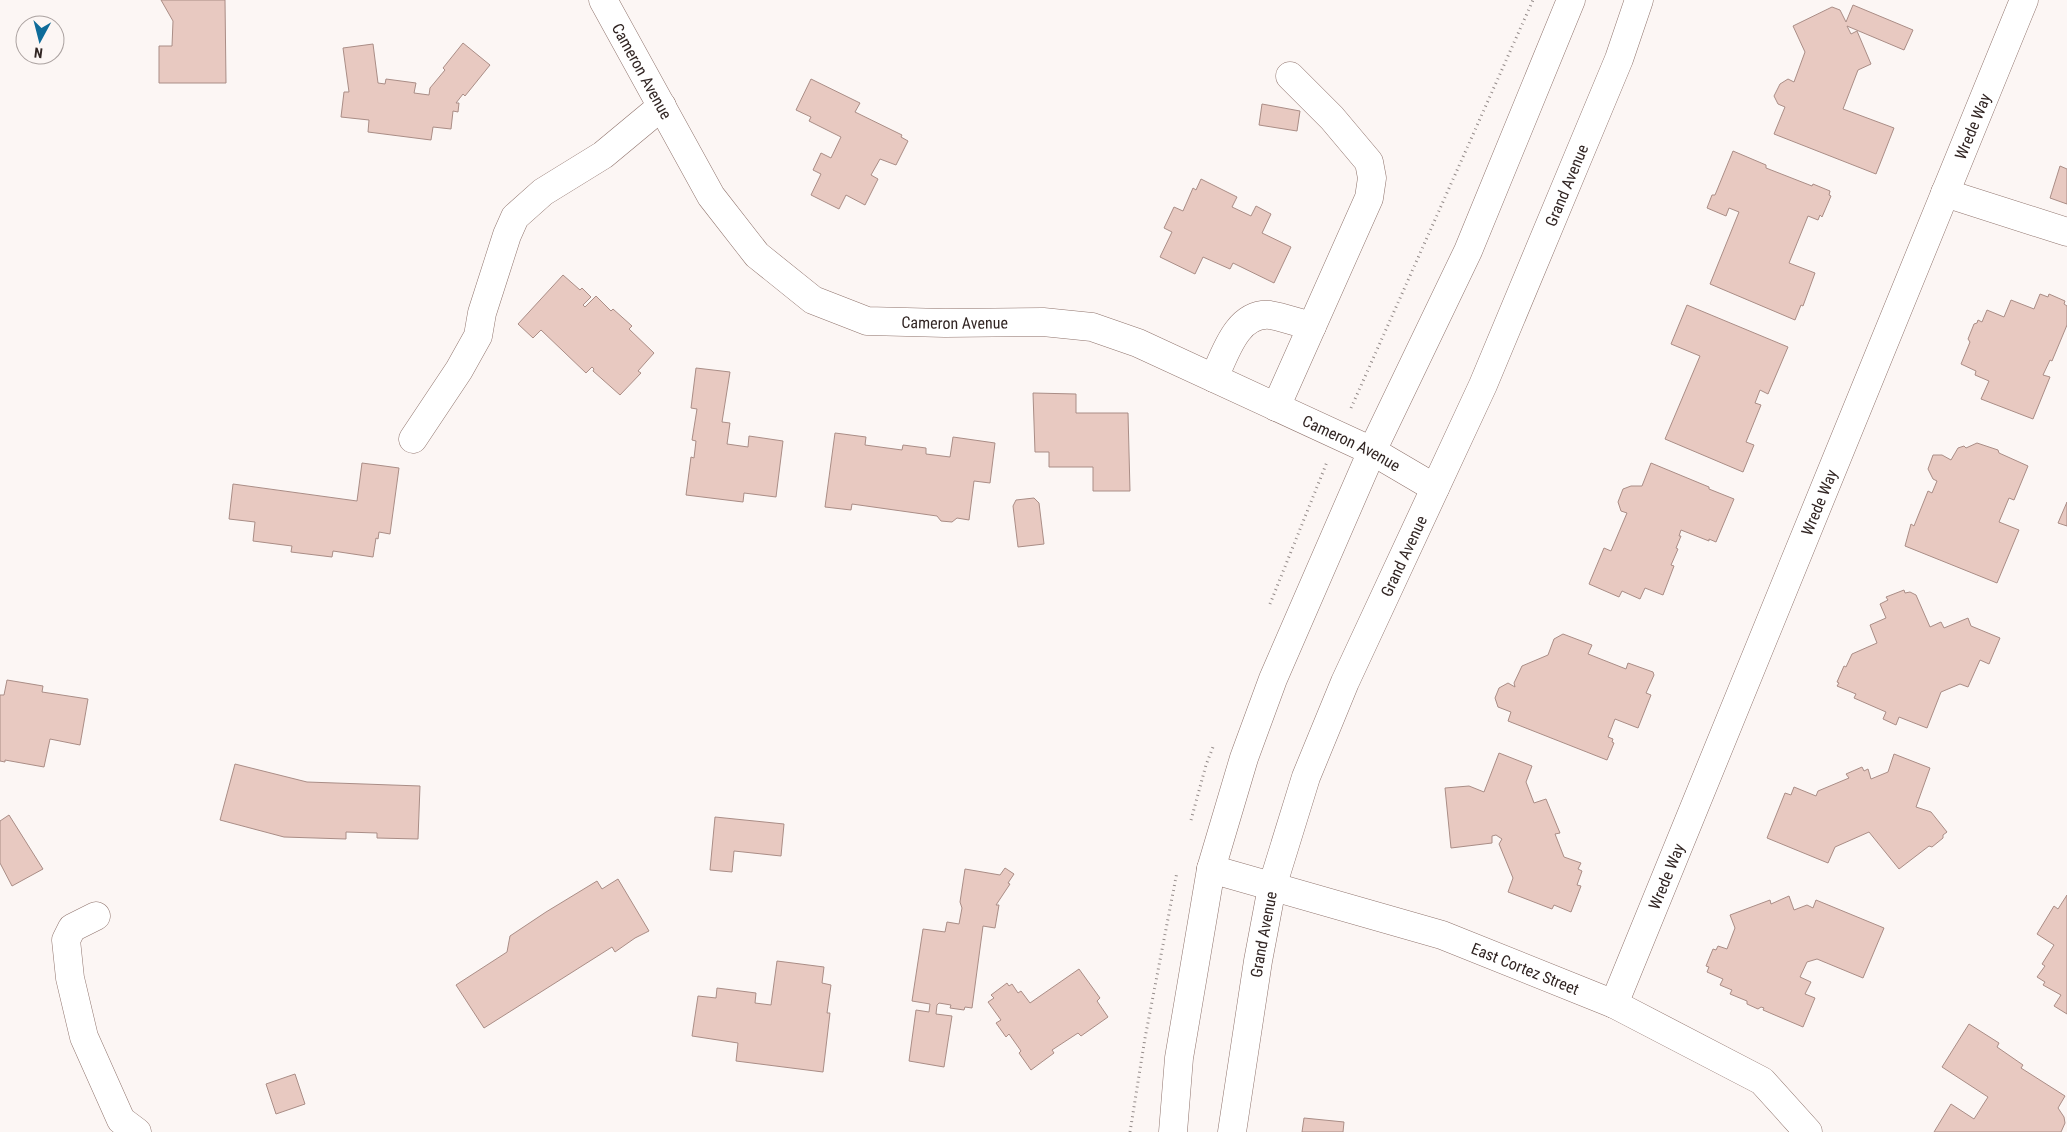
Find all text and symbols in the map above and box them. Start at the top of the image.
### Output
north arrow [15,15,65,65]
street label: Cameron Avenue [608,20,676,122]
text: N [33,44,44,61]
street label: Wrede Way [1951,90,1995,162]
street label: Grand Avenue [1541,142,1592,229]
street label: Cameron Avenue [901,313,1008,333]
street label: Cameron Avenue [1299,411,1403,475]
street label: Wrede Way [1797,466,1841,538]
street label: Grand Avenue [1377,513,1431,600]
street label: Wrede Way [1645,840,1689,912]
street label: Grand Avenue [1247,890,1281,979]
street label: East Cortez Street [1469,939,1582,999]

